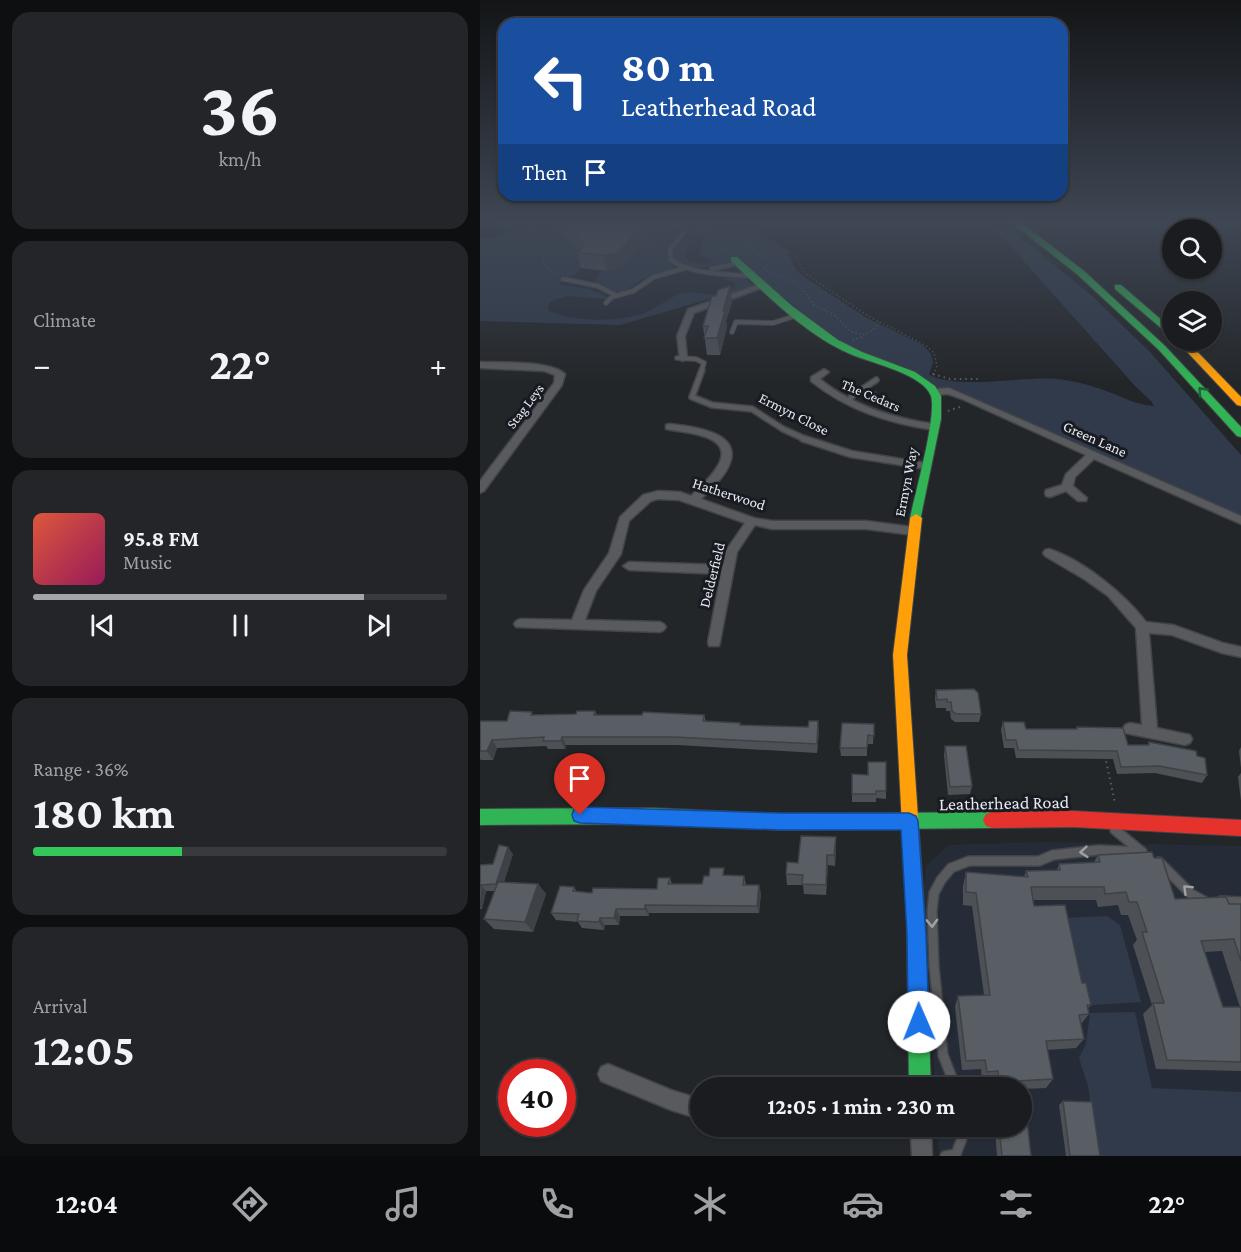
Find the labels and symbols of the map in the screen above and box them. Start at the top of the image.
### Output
street label: The Cedars [839,375,903,415]
street label: Stag Leys [503,380,547,432]
one-way arrow [1198,387,1209,398]
street label: Ermyn Close [756,390,832,439]
street label: Green Lane [1061,418,1130,460]
street label: Ermyn Way [891,446,922,518]
street label: Hatherwood [691,475,767,513]
street label: Delderfield [696,541,728,609]
pin [554,753,605,815]
street label: Leatherhead Road [939,792,1070,814]
one-way arrow [1079,845,1088,858]
one-way arrow [1183,885,1194,896]
one-way arrow [926,918,939,927]
position arrow [887,990,951,1054]
speed limit sign: 40 [498,1059,576,1137]

